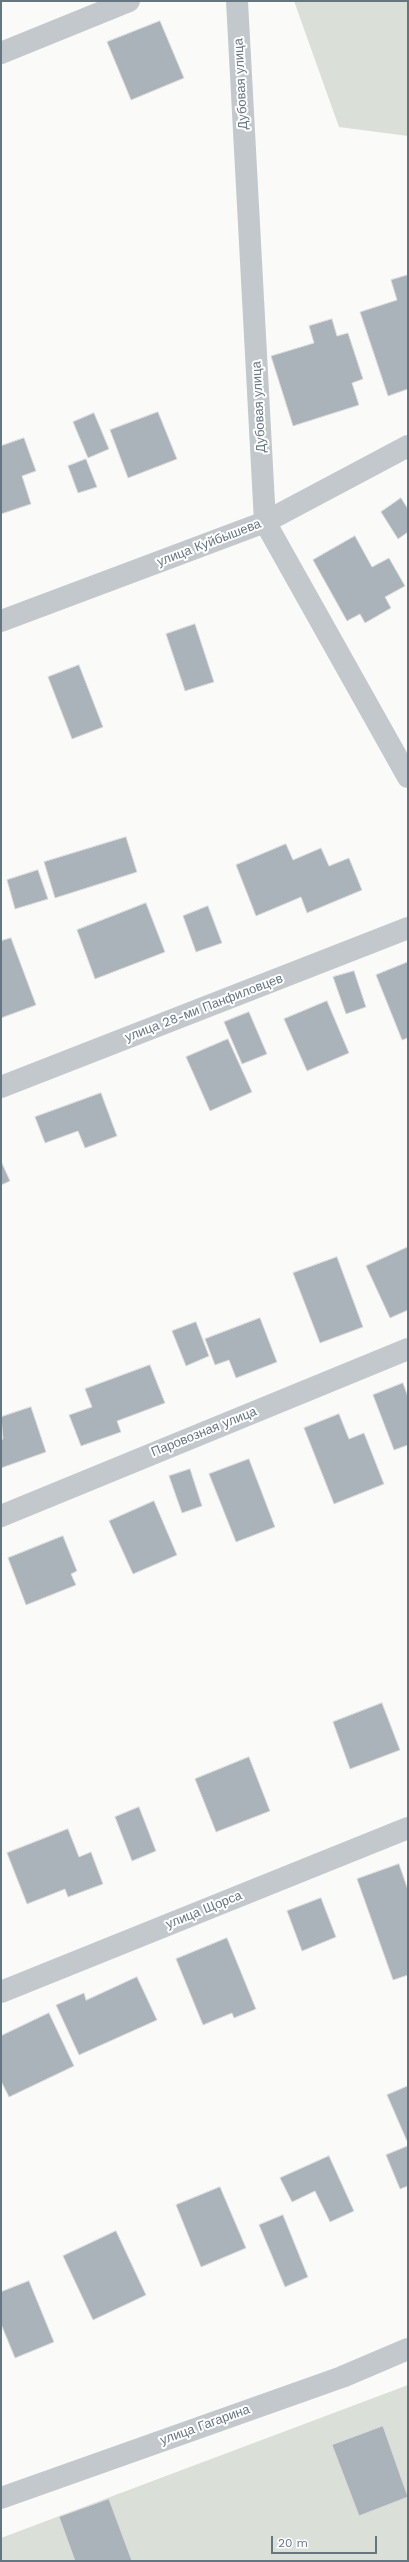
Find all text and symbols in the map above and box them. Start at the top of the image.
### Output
street label: Дубовая улица [231,38,251,130]
street label: Дубовая улица [249,361,269,453]
street label: улица Куйбышева [155,516,263,570]
street label: улица 28-ми Панфиловцев [123,971,285,1045]
street label: Паровозная улица [149,1404,259,1460]
street label: улица Щорса [164,1888,244,1932]
street label: улица Гагарина [158,2402,252,2448]
scale bar [273,2528,379,2554]
text: 20 m [278,2536,308,2550]

